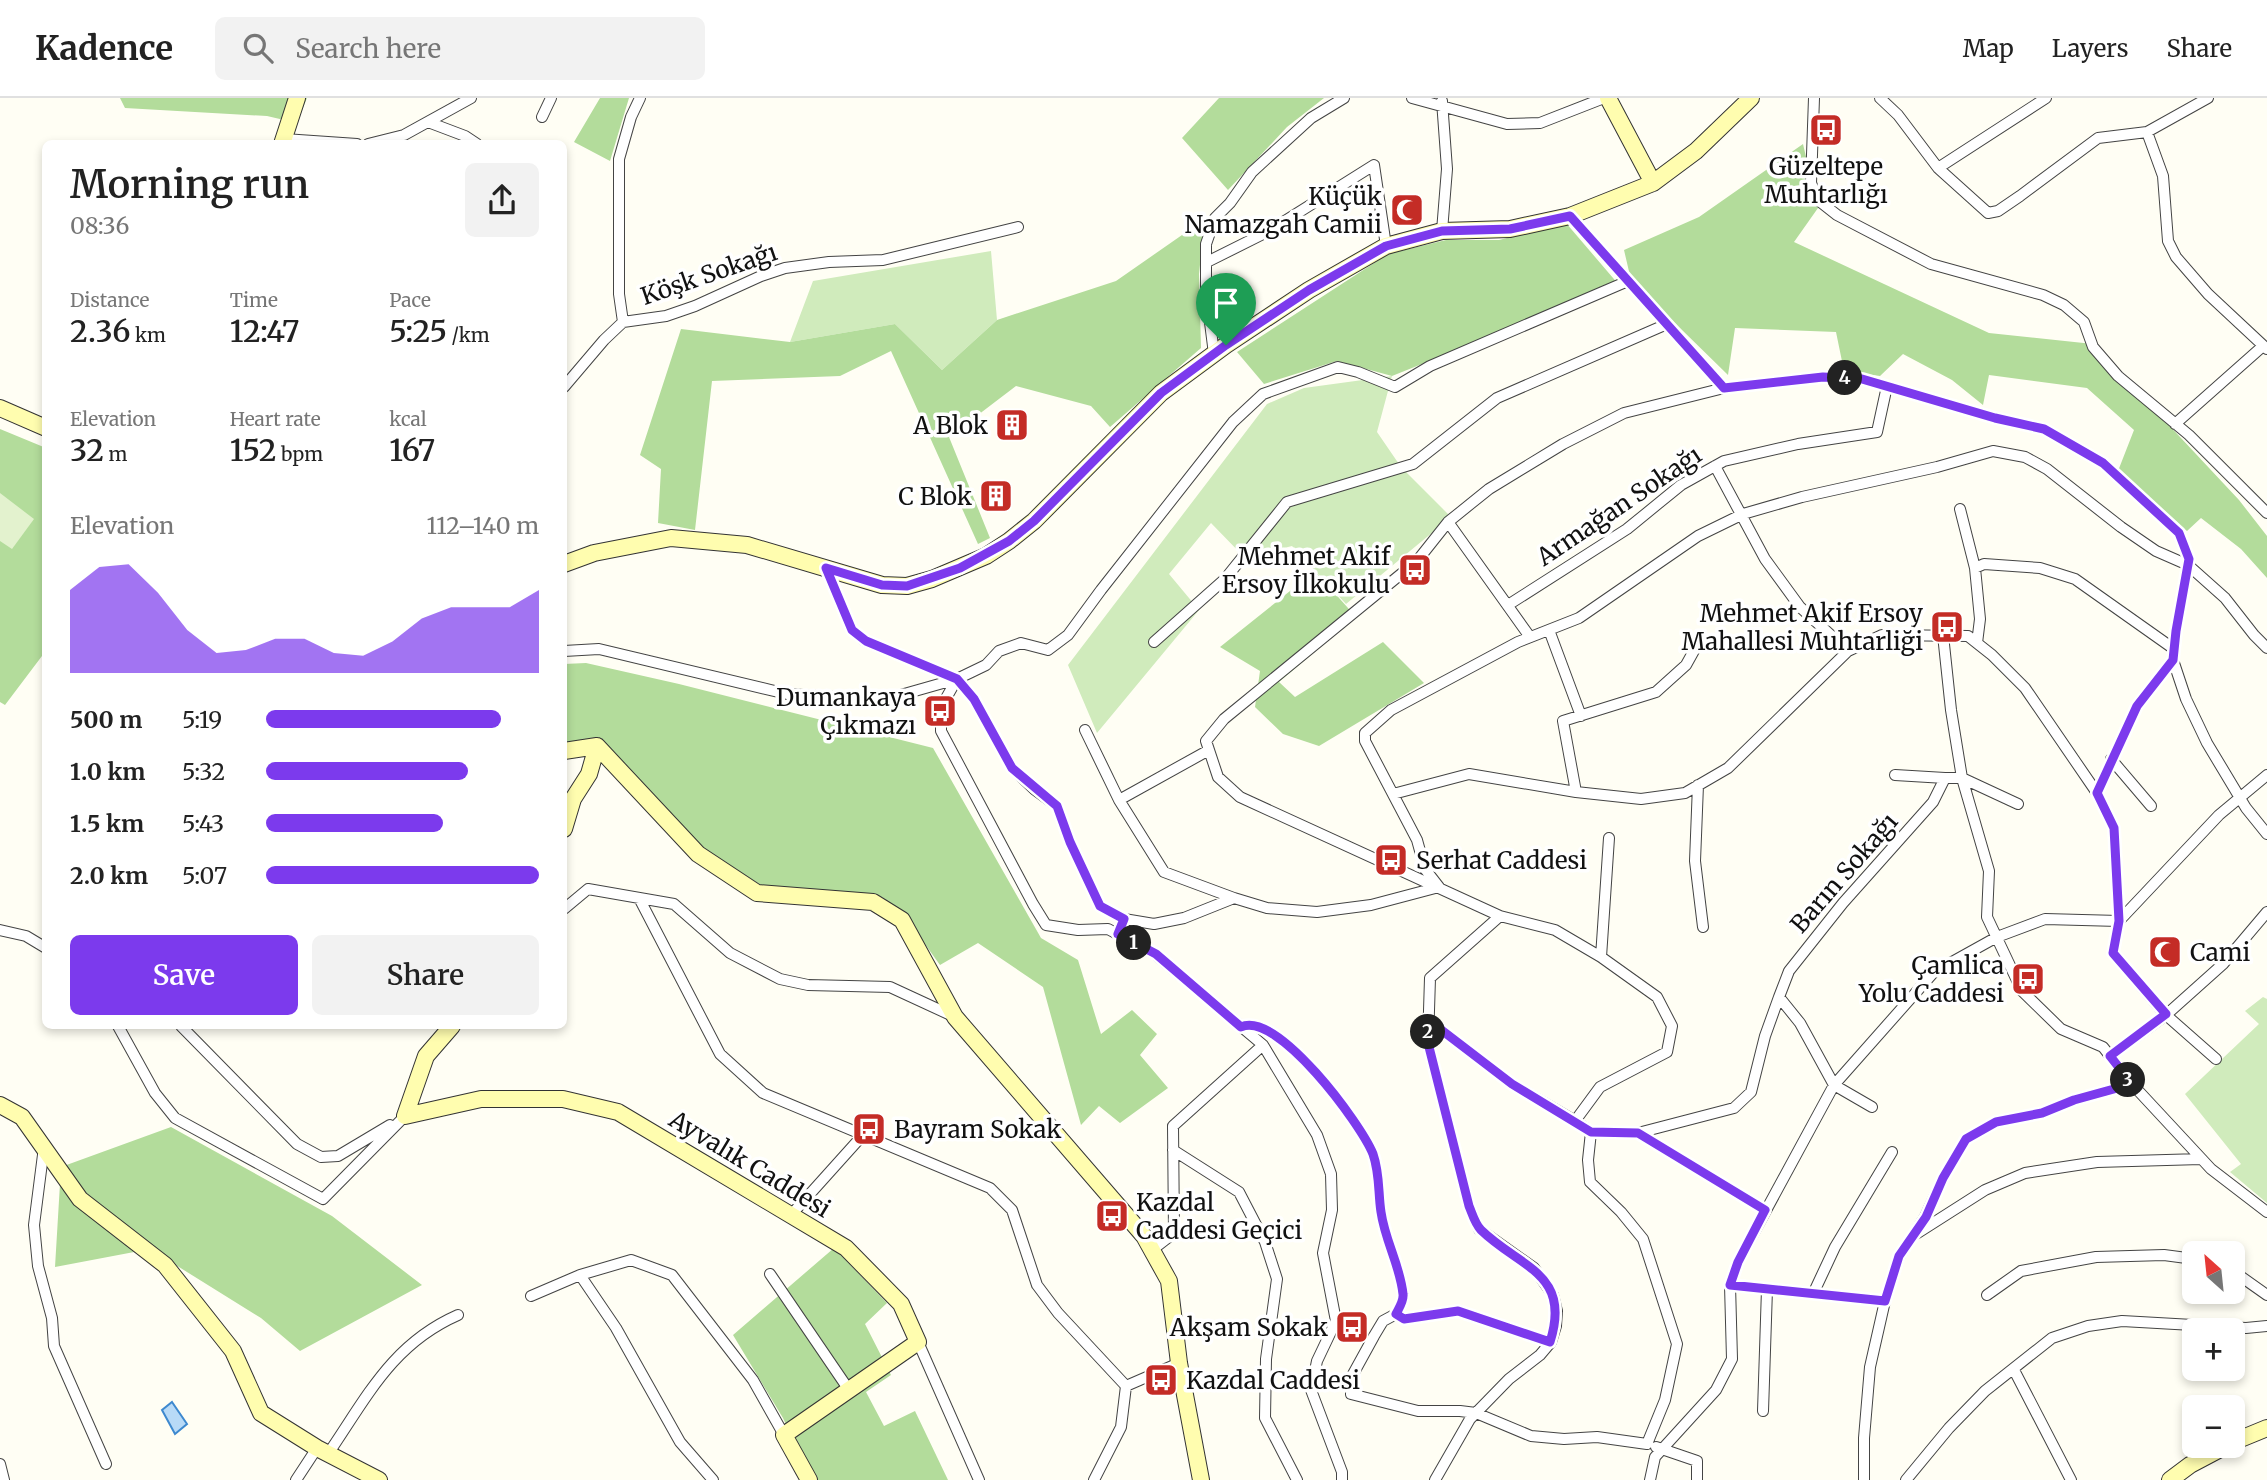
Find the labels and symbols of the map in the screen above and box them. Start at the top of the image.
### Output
bus stop icon: Güzeltepe Muhtarlığı [1807,111,1845,149]
place label: Güzeltepe Muhtarlığı [1764,151,1888,210]
place label: Küçük Namazgah Camii [1184,181,1383,240]
mosque icon: Küçük Namazgah Camii [1388,191,1426,229]
street label: Köşk Sokağı [637,236,781,312]
pin [1196,273,1256,345]
pin: 4 [1828,360,1862,396]
building icon: A Blok [993,406,1031,444]
place label: A Blok [912,410,989,441]
street label: Armağan Sokağı [1530,439,1708,573]
building icon: C Blok [977,477,1015,515]
place label: C Blok [898,481,973,512]
place label: Mehmet Akif Ersoy İlkokulu [1222,541,1391,600]
bus stop icon: Mehmet Akif Ersoy İlkokulu [1396,551,1434,589]
place label: Mehmet Akif Ersoy Mahallesi Muhtarliği [1681,598,1923,657]
bus stop icon: Mehmet Akif Ersoy Mahallesi Muhtarliği [1928,608,1966,646]
place label: Dumankaya Çıkmazı [776,682,916,741]
bus stop icon: Dumankaya Çıkmazı [921,692,959,730]
street label: Barın Sokağı [1784,807,1905,939]
bus stop icon: Serhat Caddesi [1372,841,1410,879]
place label: Serhat Caddesi [1416,845,1587,876]
pin: 1 [1116,926,1152,960]
mosque icon: Cami [2146,933,2184,971]
place label: Cami [2190,937,2251,968]
place label: Çamlica Yolu Caddesi [1858,950,2004,1009]
bus stop icon: Çamlica Yolu Caddesi [2009,960,2047,998]
pin: 2 [1410,1014,1446,1049]
pin: 3 [2110,1062,2146,1098]
street label: Ayvalık Caddesi [663,1103,836,1224]
bus stop icon: Bayram Sokak [850,1110,888,1148]
place label: Bayram Sokak [894,1114,1062,1145]
place label: Kazdal Caddesi Geçici [1136,1187,1303,1246]
bus stop icon: Kazdal Caddesi Geçici [1093,1197,1131,1235]
north arrow [2182,1241,2245,1304]
bus stop icon: Akşam Sokak [1333,1308,1371,1346]
place label: Akşam Sokak [1169,1312,1329,1343]
bus stop icon: Kazdal Caddesi [1142,1361,1180,1399]
place label: Kazdal Caddesi [1186,1365,1360,1396]

